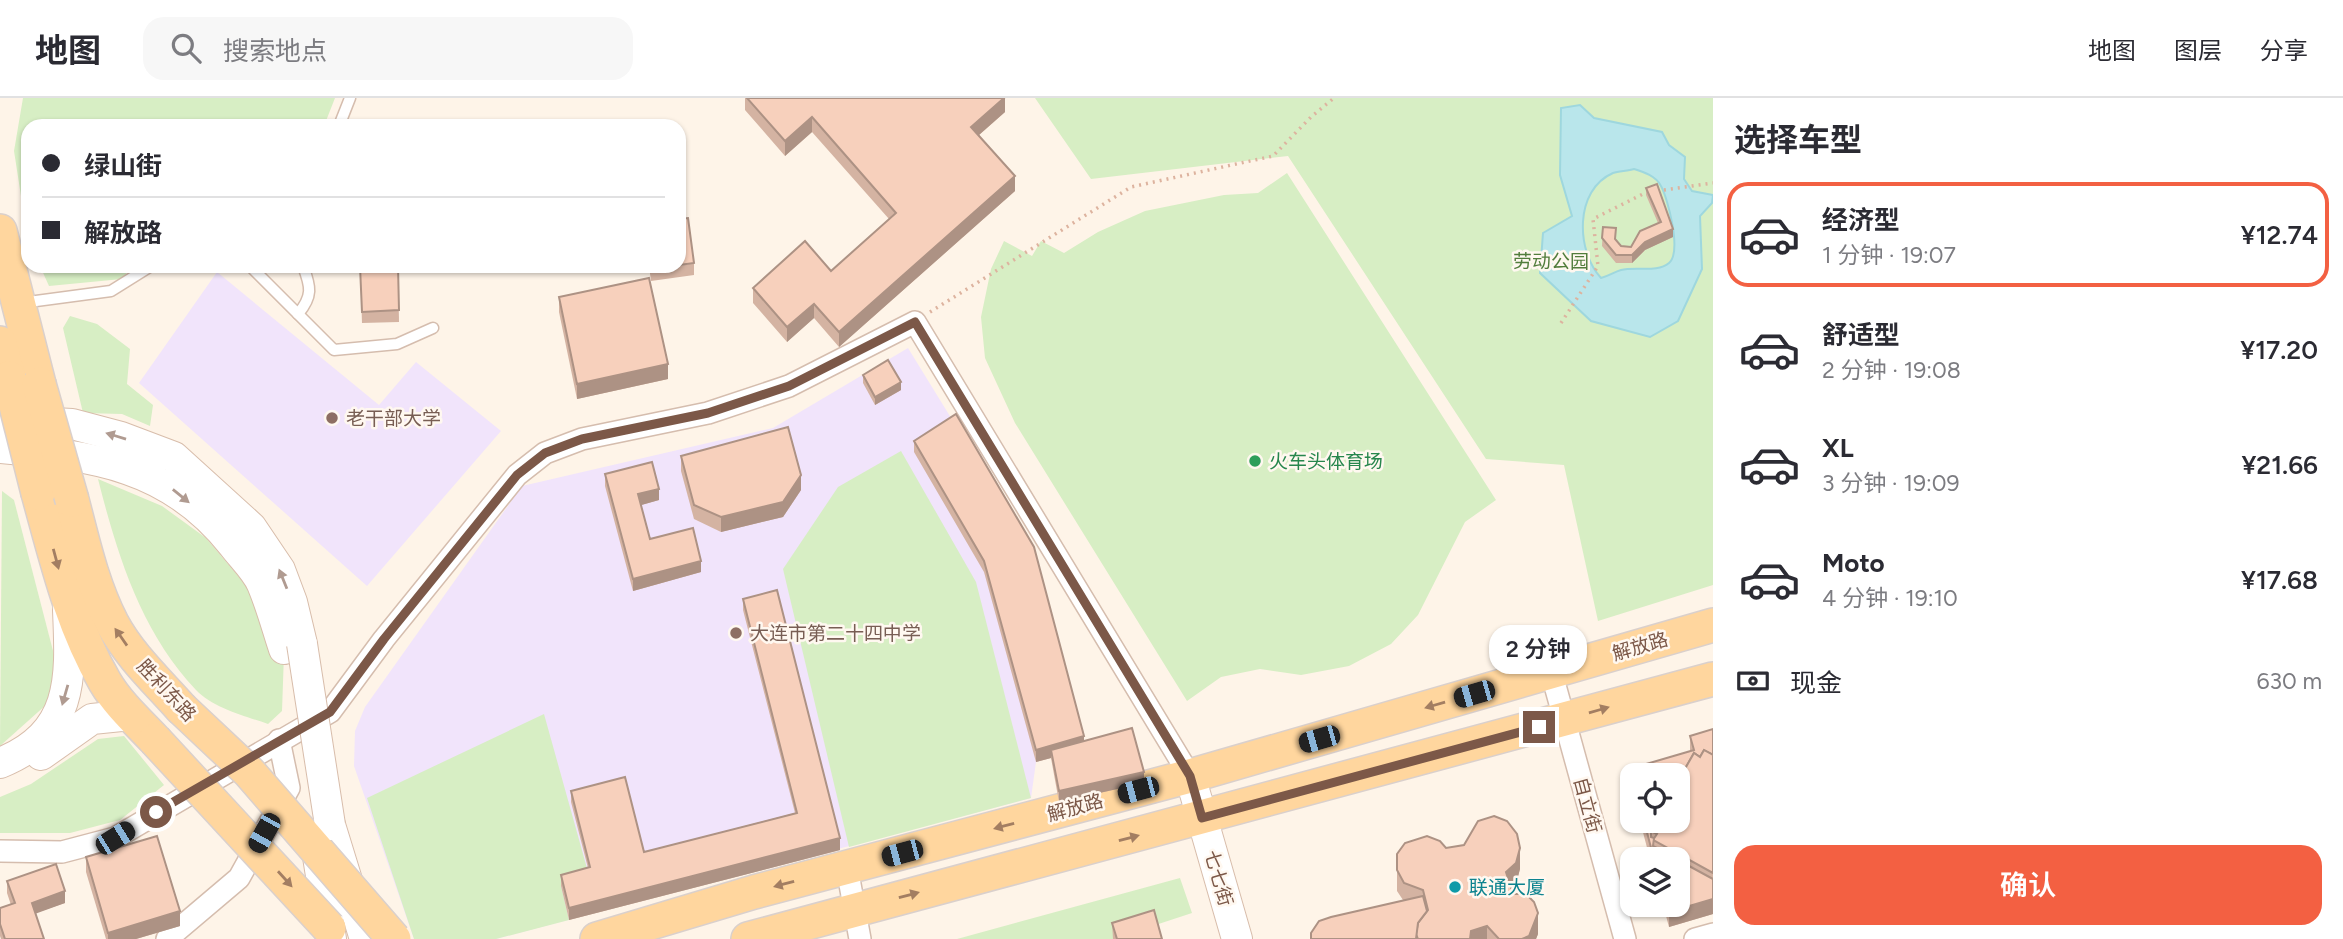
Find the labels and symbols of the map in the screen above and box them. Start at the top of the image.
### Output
park label: 劳动公园 [1513,250,1589,273]
place label: 老干部大学 [346,407,441,430]
marker: 老干部大学 [324,410,340,426]
one-way arrow [105,431,126,441]
place label: 火车头体育场 [1269,450,1383,473]
marker: 火车头体育场 [1247,453,1263,469]
one-way arrow [172,489,190,504]
one-way arrow [51,548,62,570]
one-way arrow [278,568,289,589]
place label: 大连市第二十四中学 [750,622,921,645]
marker: 大连市第二十四中学 [728,625,744,641]
callout: 2 分钟 [1490,626,1588,674]
one-way arrow [115,627,128,646]
street label: 解放路 [1610,628,1671,665]
street label: 胜利东路 [132,655,201,726]
car [1451,678,1498,710]
one-way arrow [60,685,70,706]
one-way arrow [1425,700,1446,710]
one-way arrow [1589,705,1610,715]
route end [1523,711,1555,743]
car [1296,723,1343,755]
car [1115,774,1162,806]
street label: 自立街 [1569,775,1606,836]
street label: 解放路 [1045,789,1106,826]
route start [140,796,172,828]
car [245,810,284,856]
car [92,818,139,858]
one-way arrow [993,821,1014,831]
one-way arrow [1119,832,1140,842]
car [879,837,926,869]
street label: 七七街 [1200,848,1237,909]
one-way arrow [277,870,293,888]
place label: 联通大厦 [1469,876,1545,899]
one-way arrow [773,879,795,890]
marker: 联通大厦 [1447,879,1463,895]
one-way arrow [899,890,920,900]

